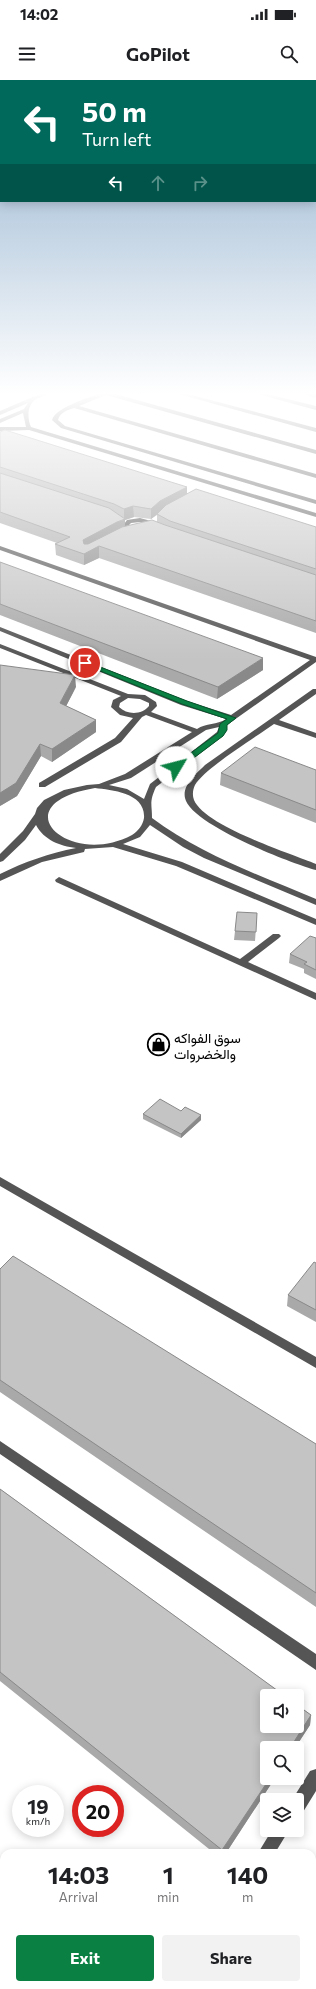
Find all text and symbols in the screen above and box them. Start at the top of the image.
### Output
text: 14:02 [20,5,58,23]
icon: menu [16,43,38,65]
text: GoPilot [126,43,190,65]
icon: search [278,43,300,65]
text: 50 m [82,94,147,128]
icon: left [16,96,68,148]
text: Turn left [82,128,151,150]
icon: left [105,172,127,194]
icon: ahead [147,172,169,194]
icon: right [189,172,211,194]
pin [68,646,102,680]
icon: arrive [74,652,96,674]
position arrow [155,746,197,788]
place label: سوق الفواكه والخضروات [174,1029,241,1063]
shop icon: سوق الفواكه والخضروات [145,1032,171,1058]
map controls [260,1689,304,1837]
button: sound [260,1689,304,1733]
button: search [260,1741,304,1785]
speed limit sign: 20 [72,1785,124,1837]
button: layers [260,1793,304,1837]
text: 19 [27,1794,49,1818]
text: km/h [26,1815,50,1827]
text: 14:03 [48,1860,109,1889]
text: 1 [163,1860,174,1889]
text: 140 [227,1860,268,1889]
text: Arrival [59,1889,98,1905]
text: min [157,1889,179,1905]
text: m [242,1889,253,1905]
button: Exit [16,1935,154,1981]
button: Share [162,1935,300,1981]

